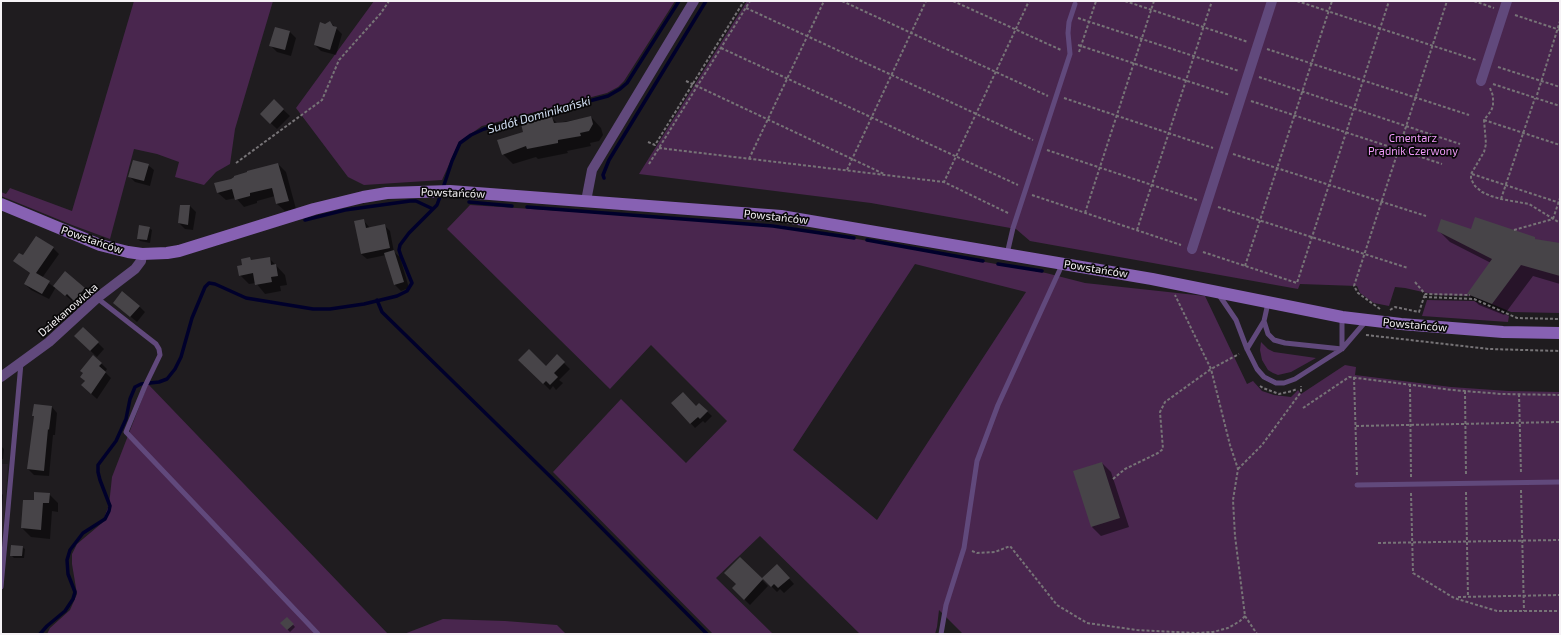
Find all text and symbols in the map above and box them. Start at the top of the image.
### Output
water label: Sudół Dominikański [486,93,592,137]
park label: Cmentarz Prądnik Czerwony [1368,131,1458,157]
street label: Powstańców [421,185,485,201]
street label: Powstańców [743,207,809,227]
street label: Powstańców [59,223,125,257]
street label: Powstańców [1063,257,1129,281]
street label: Dziekanowicka [36,281,100,339]
street label: Powstańców [1382,316,1448,334]

